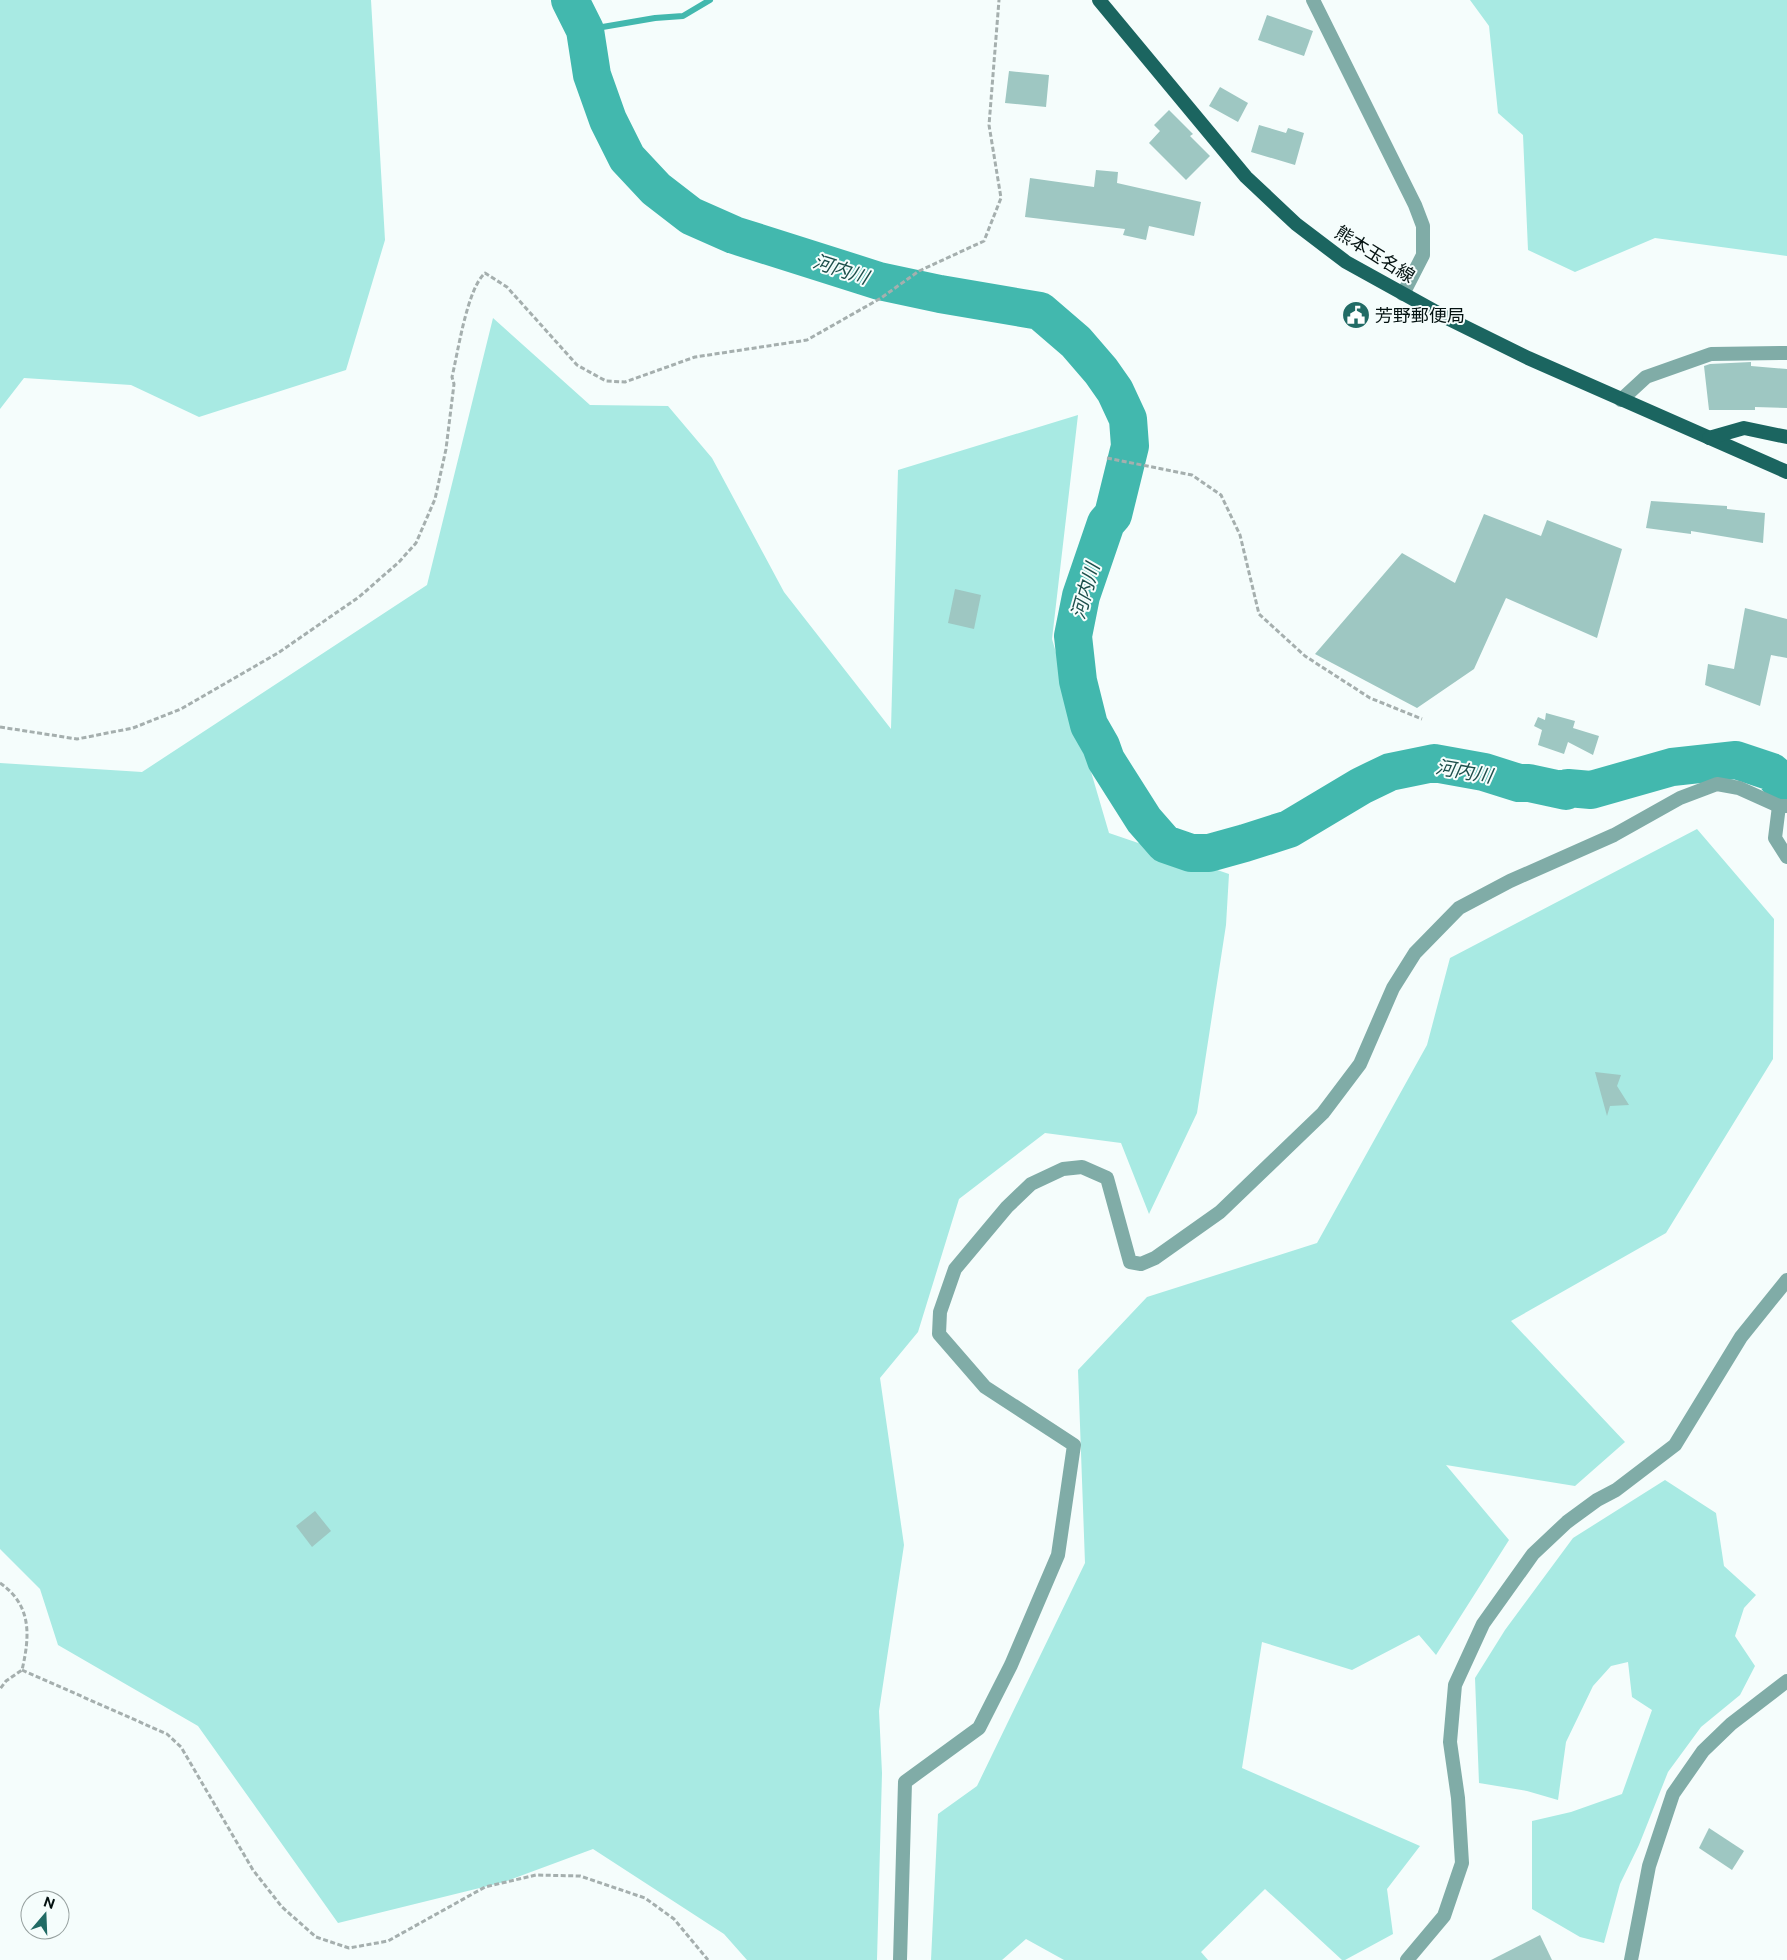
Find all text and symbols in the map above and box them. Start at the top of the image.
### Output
street label: 熊本玉名線 [1331,221,1419,287]
water label: 河内川 [810,250,873,289]
public building icon: 芳野郵便局 [1341,300,1371,330]
place label: 芳野郵便局 [1375,305,1465,326]
water label: 河内川 [1067,559,1104,621]
water label: 河内川 [1434,755,1496,787]
north arrow [20,1890,70,1940]
text: N [41,1893,57,1912]

